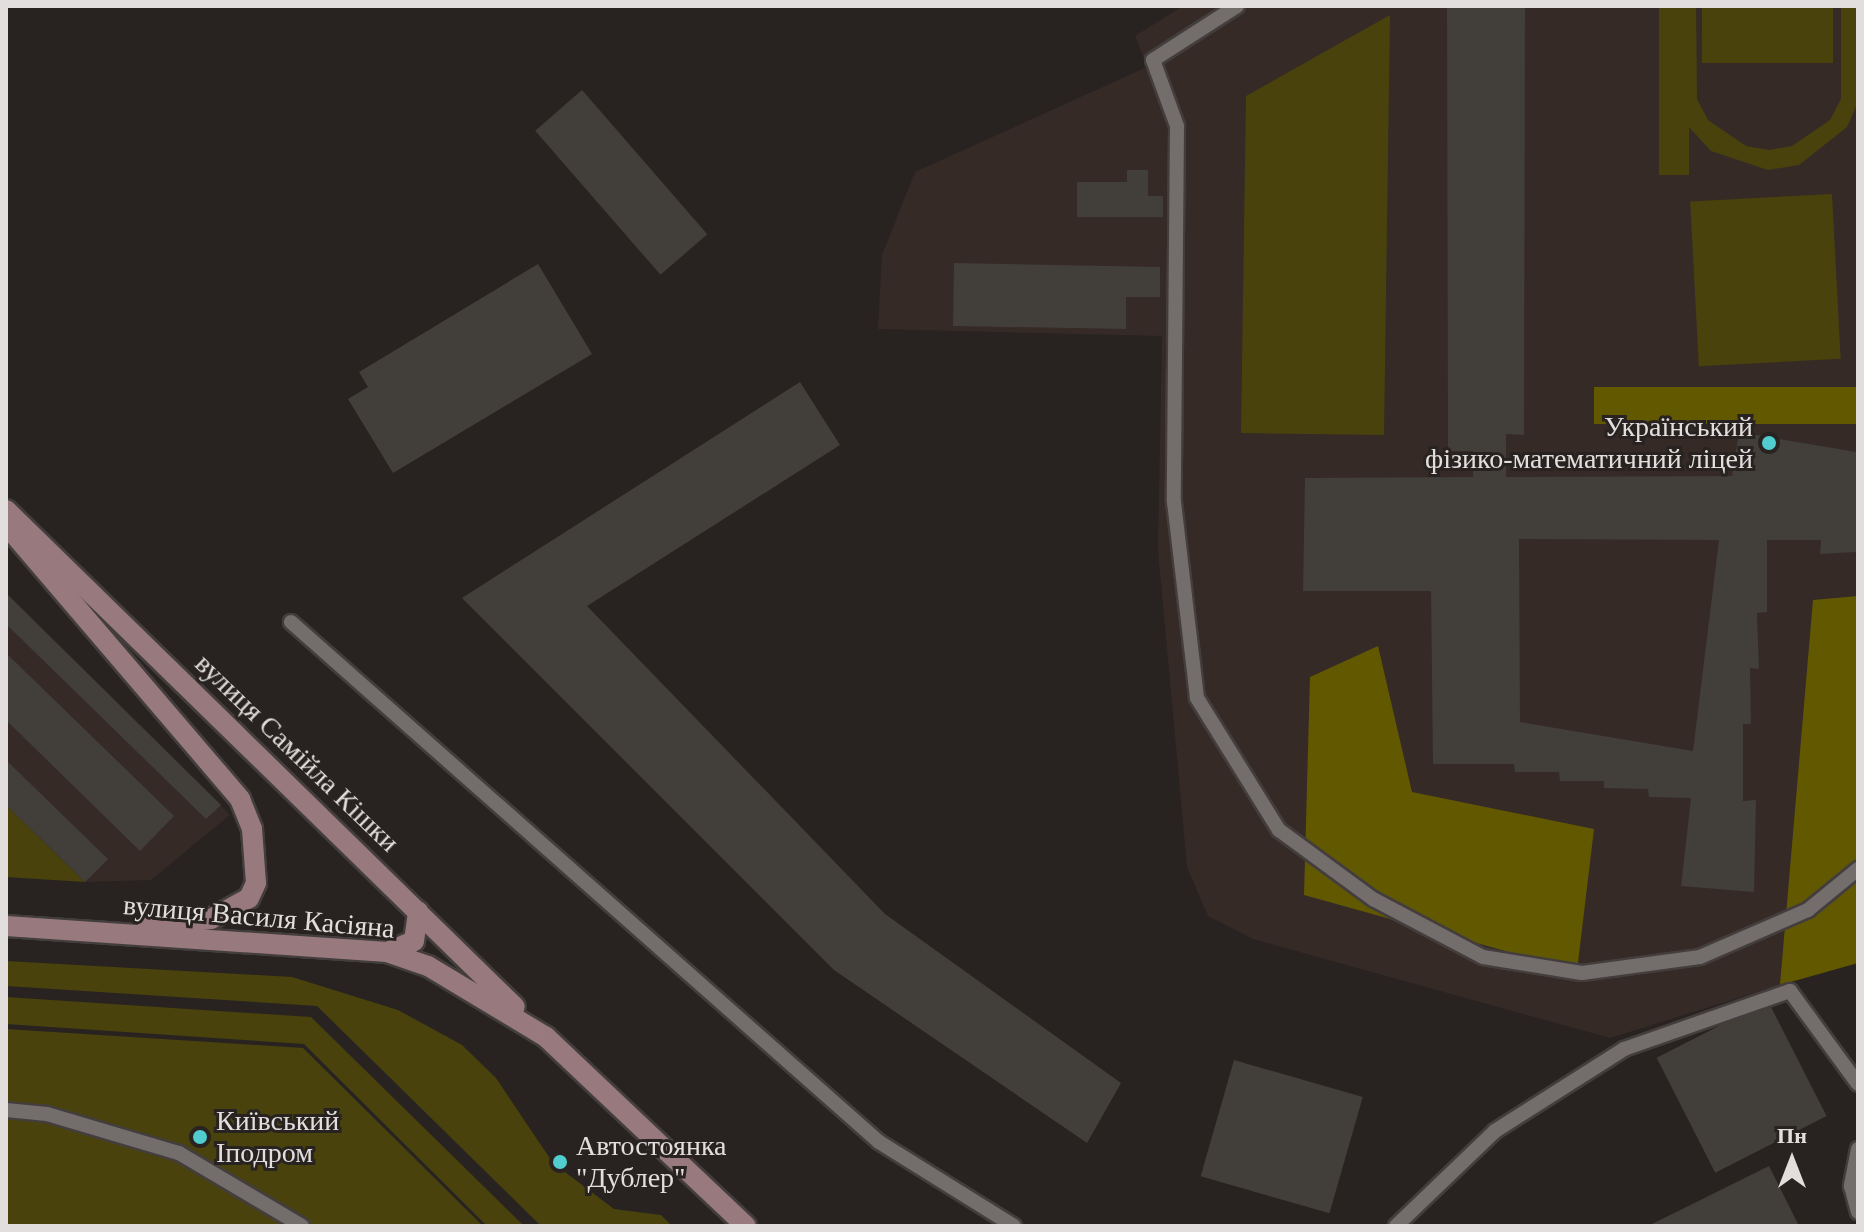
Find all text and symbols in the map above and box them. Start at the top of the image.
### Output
place label: Український фізико-математичний ліцей [1425,410,1753,476]
marker: Український фізико-математичний ліцей [1760,434,1778,452]
street label: вулиця Самійла Кішки [188,647,406,859]
street label: вулиця Василя Касіяна [122,888,396,946]
place label: Київський Іподром [216,1104,339,1170]
north arrow [1752,1120,1832,1200]
text: Пн [1777,1123,1807,1148]
marker: Київський Іподром [191,1128,209,1146]
place label: Автостоянка "Дублер" [576,1129,727,1195]
marker: Автостоянка "Дублер" [551,1153,569,1171]

